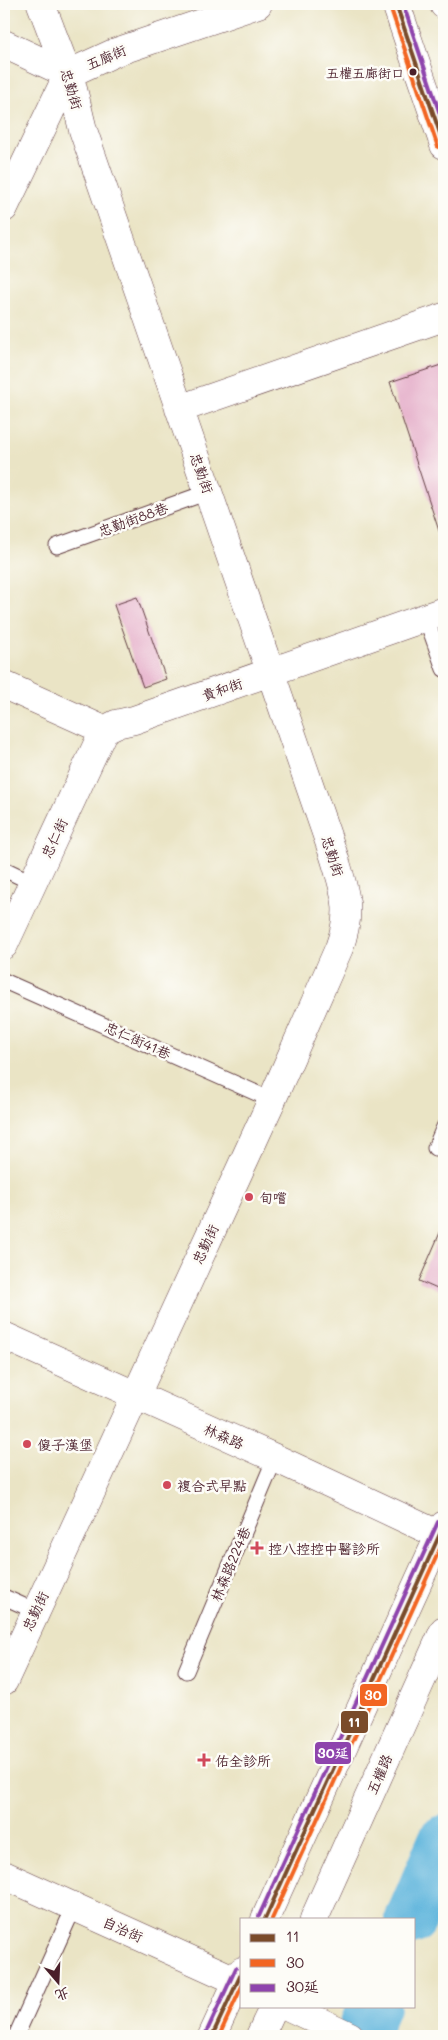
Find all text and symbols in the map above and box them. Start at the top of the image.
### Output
street label: 五廊街 [83,40,129,74]
place label: 五權五廊街口 [326,64,404,81]
street label: 忠勤街 [57,66,87,112]
marker: 五權五廊街口 [408,67,418,77]
street label: 忠勤街 [186,450,218,496]
street label: 忠勤街88巷 [95,497,171,540]
street label: 貴和街 [199,673,245,705]
street label: 忠仁街 [37,815,71,861]
street label: 忠勤街 [317,833,349,879]
street label: 忠仁街41巷 [102,1017,175,1063]
place label: 旬嚐 [259,1188,287,1207]
marker: 旬嚐 [243,1191,255,1203]
street label: 忠勤街 [188,1221,222,1267]
street label: 林森路 [201,1419,247,1453]
place label: 傻子漢堡 [37,1435,93,1454]
marker: 傻子漢堡 [21,1438,33,1450]
place label: 複合式早點 [177,1476,247,1495]
marker: 複合式早點 [161,1479,173,1491]
street label: 林森路224巷 [206,1523,255,1604]
place label: 控八控控中醫診所 [268,1539,380,1558]
marker: 控八控控中醫診所 [250,1541,264,1555]
street label: 忠勤街 [18,1588,52,1634]
line badge: 30 [359,1683,388,1707]
text: 30 [364,1685,382,1704]
line badge: 11 [340,1710,369,1734]
text: 11 [348,1712,360,1731]
line badge: 30延 [314,1741,352,1765]
text: 30延 [317,1743,349,1762]
place label: 佑全診所 [215,1751,271,1770]
street label: 五權路 [362,1751,396,1797]
marker: 佑全診所 [197,1753,211,1767]
street label: 自治街 [100,1912,146,1946]
legend [240,1918,416,2008]
text: 11 [286,1926,299,1946]
text: 30 [286,1952,304,1972]
north arrow [32,1958,82,2008]
text: 30延 [286,1976,319,1996]
text: 北 [53,1984,72,2006]

